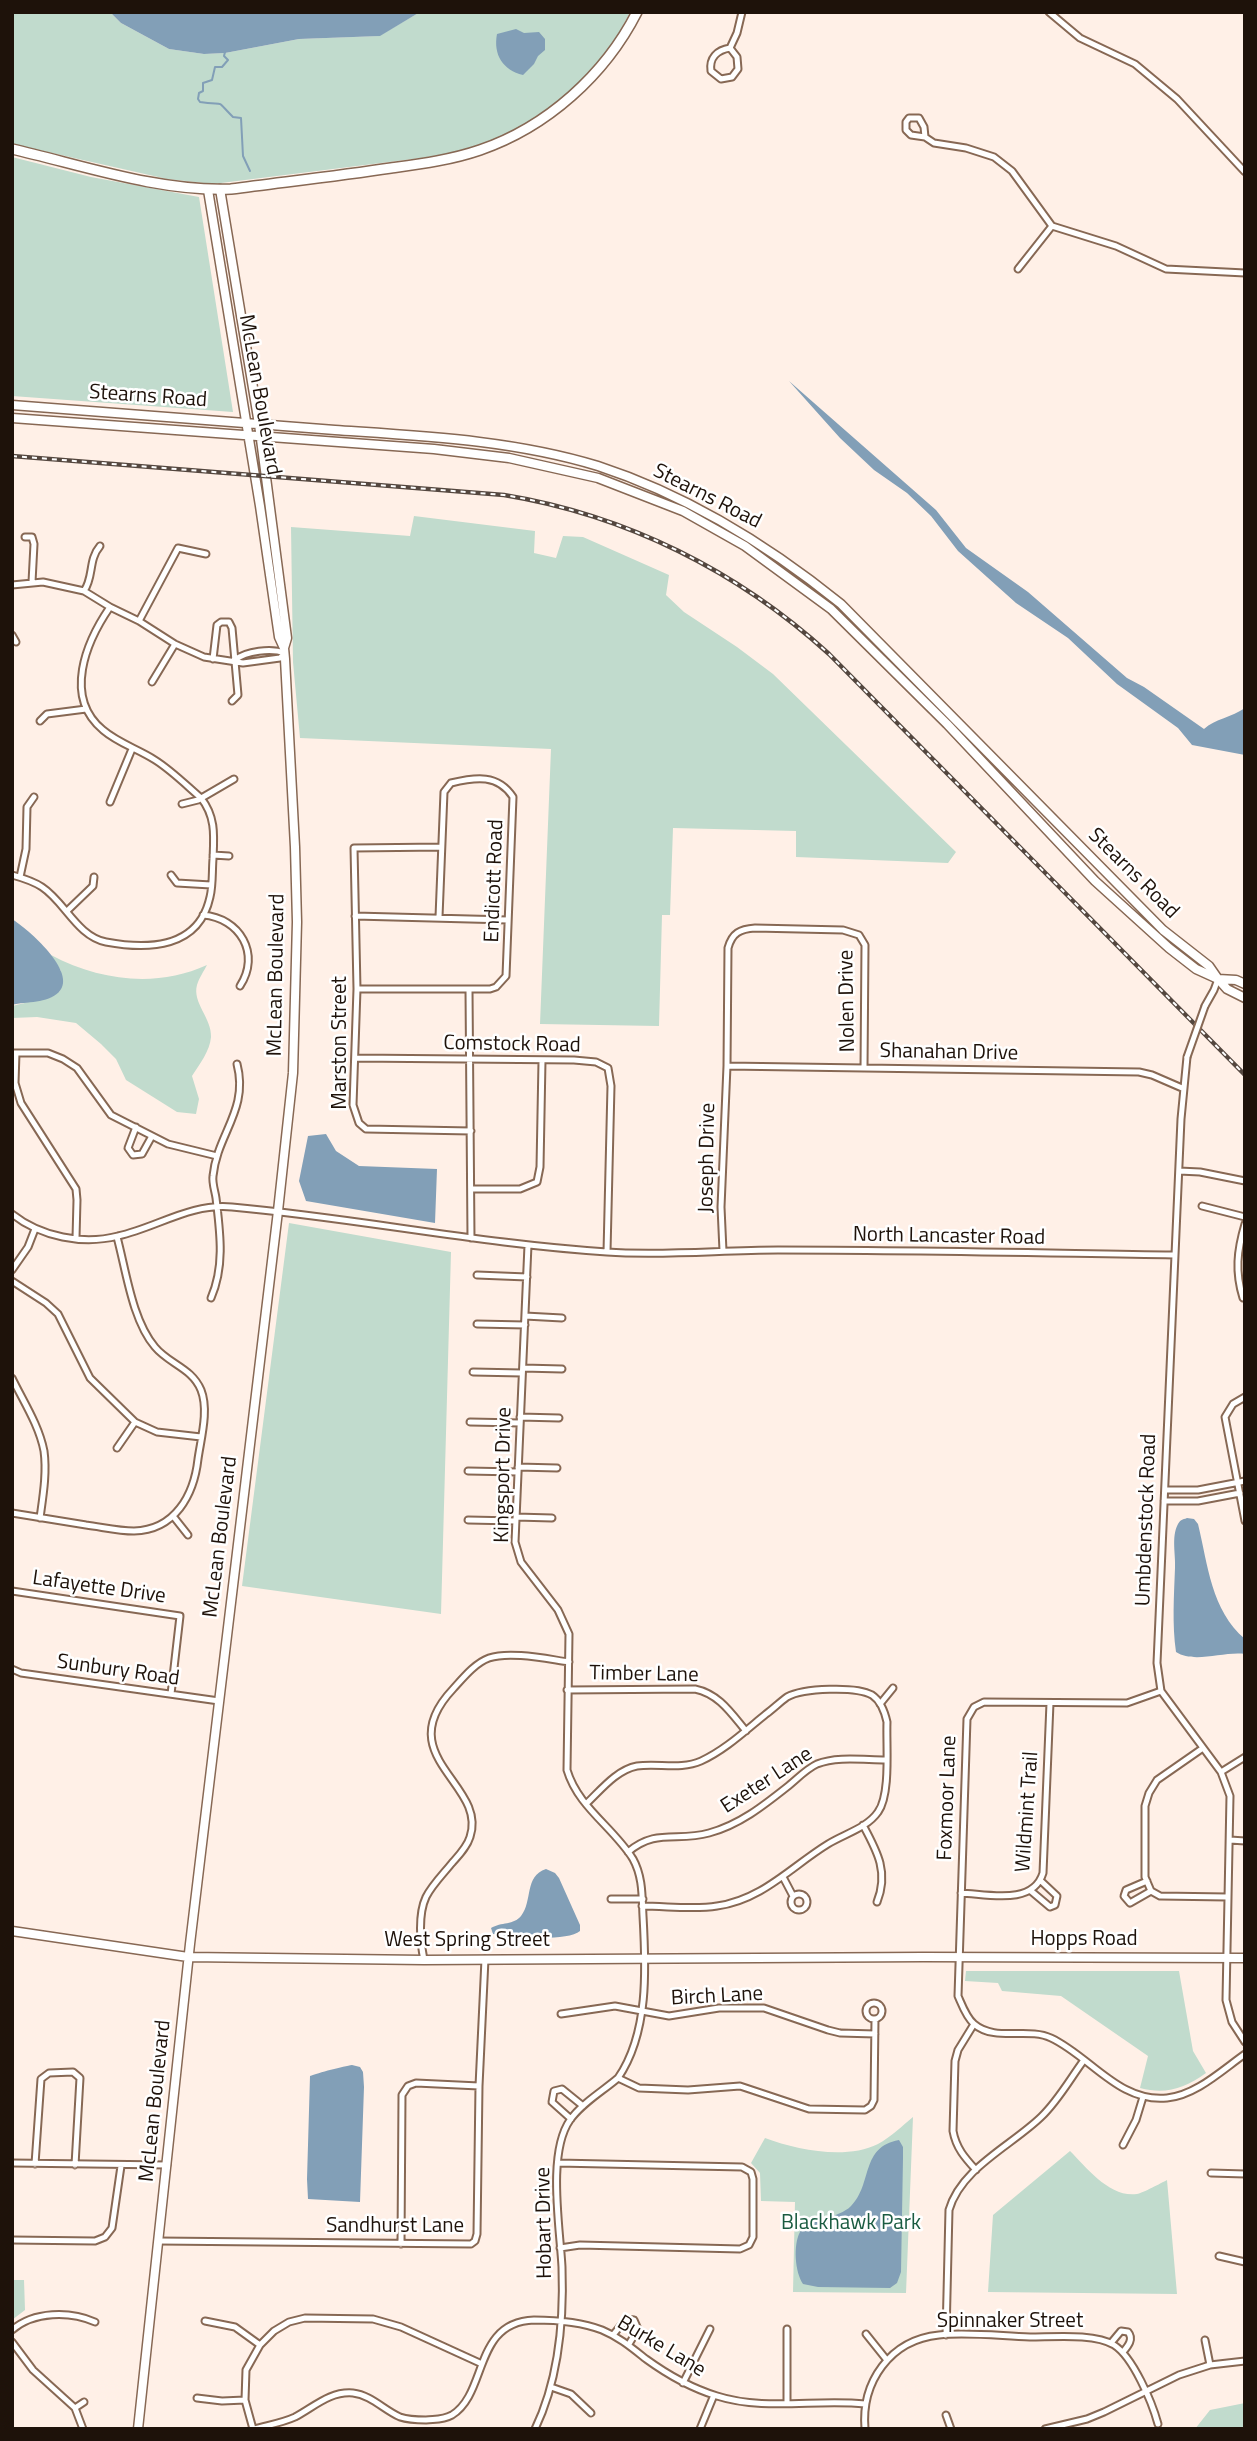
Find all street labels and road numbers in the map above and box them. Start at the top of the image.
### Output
street label: McLean Boulevard [232,313,286,477]
street label: Stearns Road [88,380,208,414]
street label: Stearns Road [649,459,765,535]
street label: Endicott Road [480,819,510,943]
street label: Stearns Road [1082,823,1184,925]
street label: McLean Boulevard [263,893,291,1057]
street label: Nolen Drive [835,950,861,1052]
street label: Marston Street [328,976,354,1110]
street label: Comstock Road [443,1031,581,1059]
street label: Shanahan Drive [879,1039,1019,1067]
street label: Joseph Drive [694,1103,722,1213]
street label: North Lancaster Road [853,1223,1045,1251]
street label: Kingsport Drive [490,1407,518,1543]
street label: Umbdenstock Road [1131,1433,1163,1607]
street label: McLean Boulevard [199,1455,243,1619]
street label: Lafayette Drive [31,1566,167,1610]
street label: Sunbury Road [55,1650,181,1692]
street label: Timber Lane [589,1661,699,1689]
street label: Foxmoor Lane [933,1735,963,1861]
street label: Exeter Lane [717,1742,817,1820]
street label: Wildmint Trail [1011,1751,1045,1873]
street label: Hopps Road [1030,1927,1138,1953]
street label: West Spring Street [384,1928,550,1954]
street label: Birch Lane [670,1982,764,2012]
street label: McLean Boulevard [135,2019,177,2183]
street label: Hobart Drive [531,2167,559,2279]
street label: Sandhurst Lane [326,2214,464,2240]
street label: Spinnaker Street [937,2309,1083,2335]
street label: Burke Lane [612,2311,710,2383]

